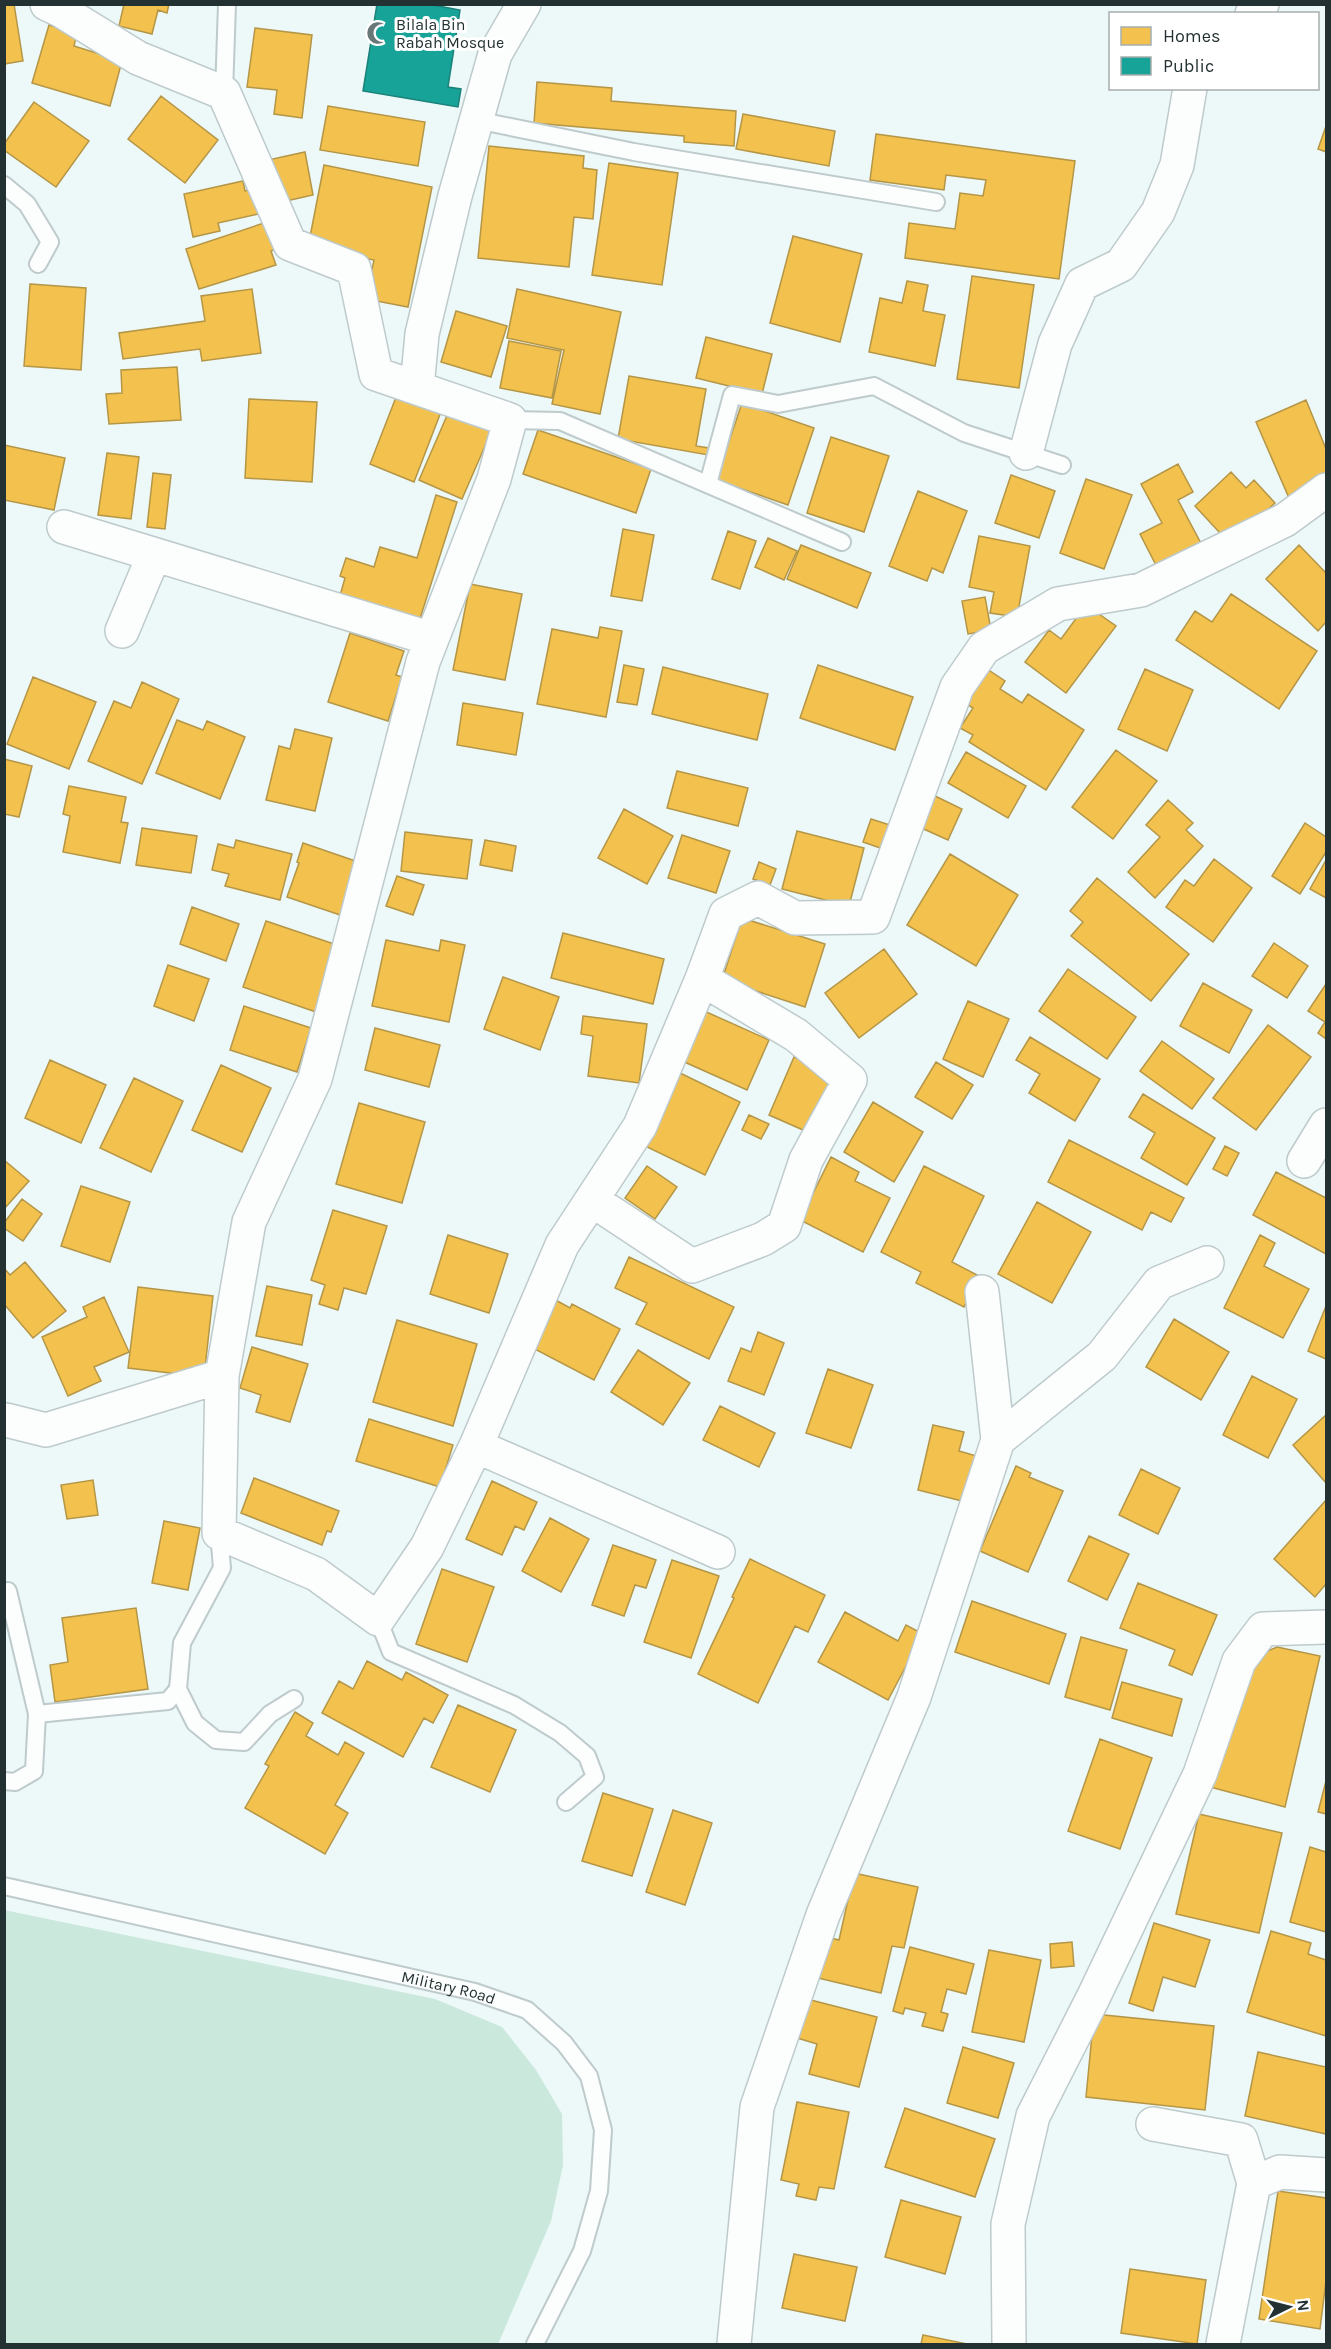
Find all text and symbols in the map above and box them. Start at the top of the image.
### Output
legend [1109,12,1319,90]
place label: Bilala Bin Rabah Mosque [396,15,504,52]
mosque icon: Bilala Bin Rabah Mosque [365,20,391,46]
text: Homes [1163,25,1220,47]
text: Public [1163,55,1214,77]
street label: Military Road [400,1967,498,2008]
north arrow [1259,2277,1319,2337]
text: N [1293,2299,1313,2312]

